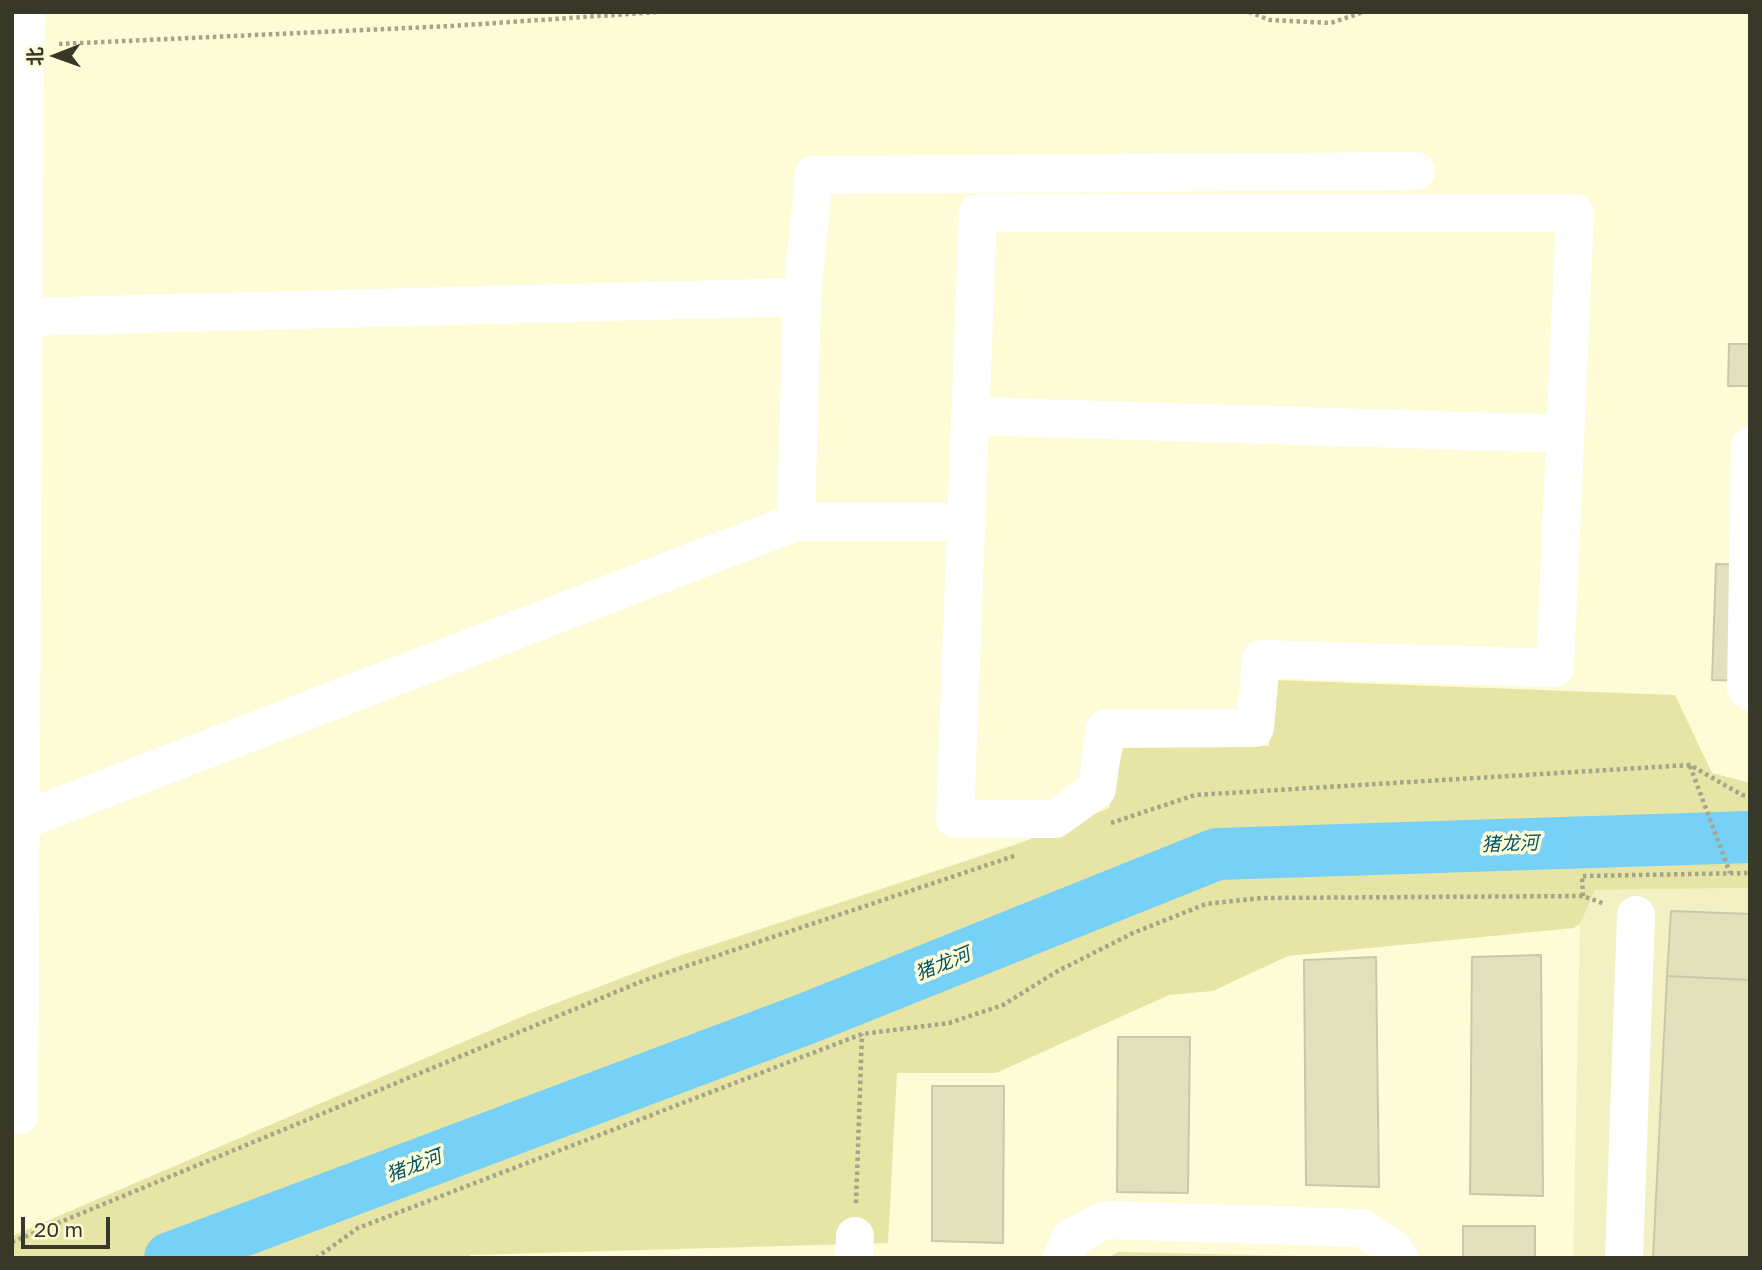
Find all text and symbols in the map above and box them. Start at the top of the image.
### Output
north arrow [21,21,91,91]
text: 北 [23,47,46,66]
water label: 猪龙河 [1481,832,1539,856]
water label: 猪龙河 [912,943,974,985]
water label: 猪龙河 [383,1145,445,1187]
scale bar [24,1204,114,1248]
text: 20 m [34,1216,83,1242]

